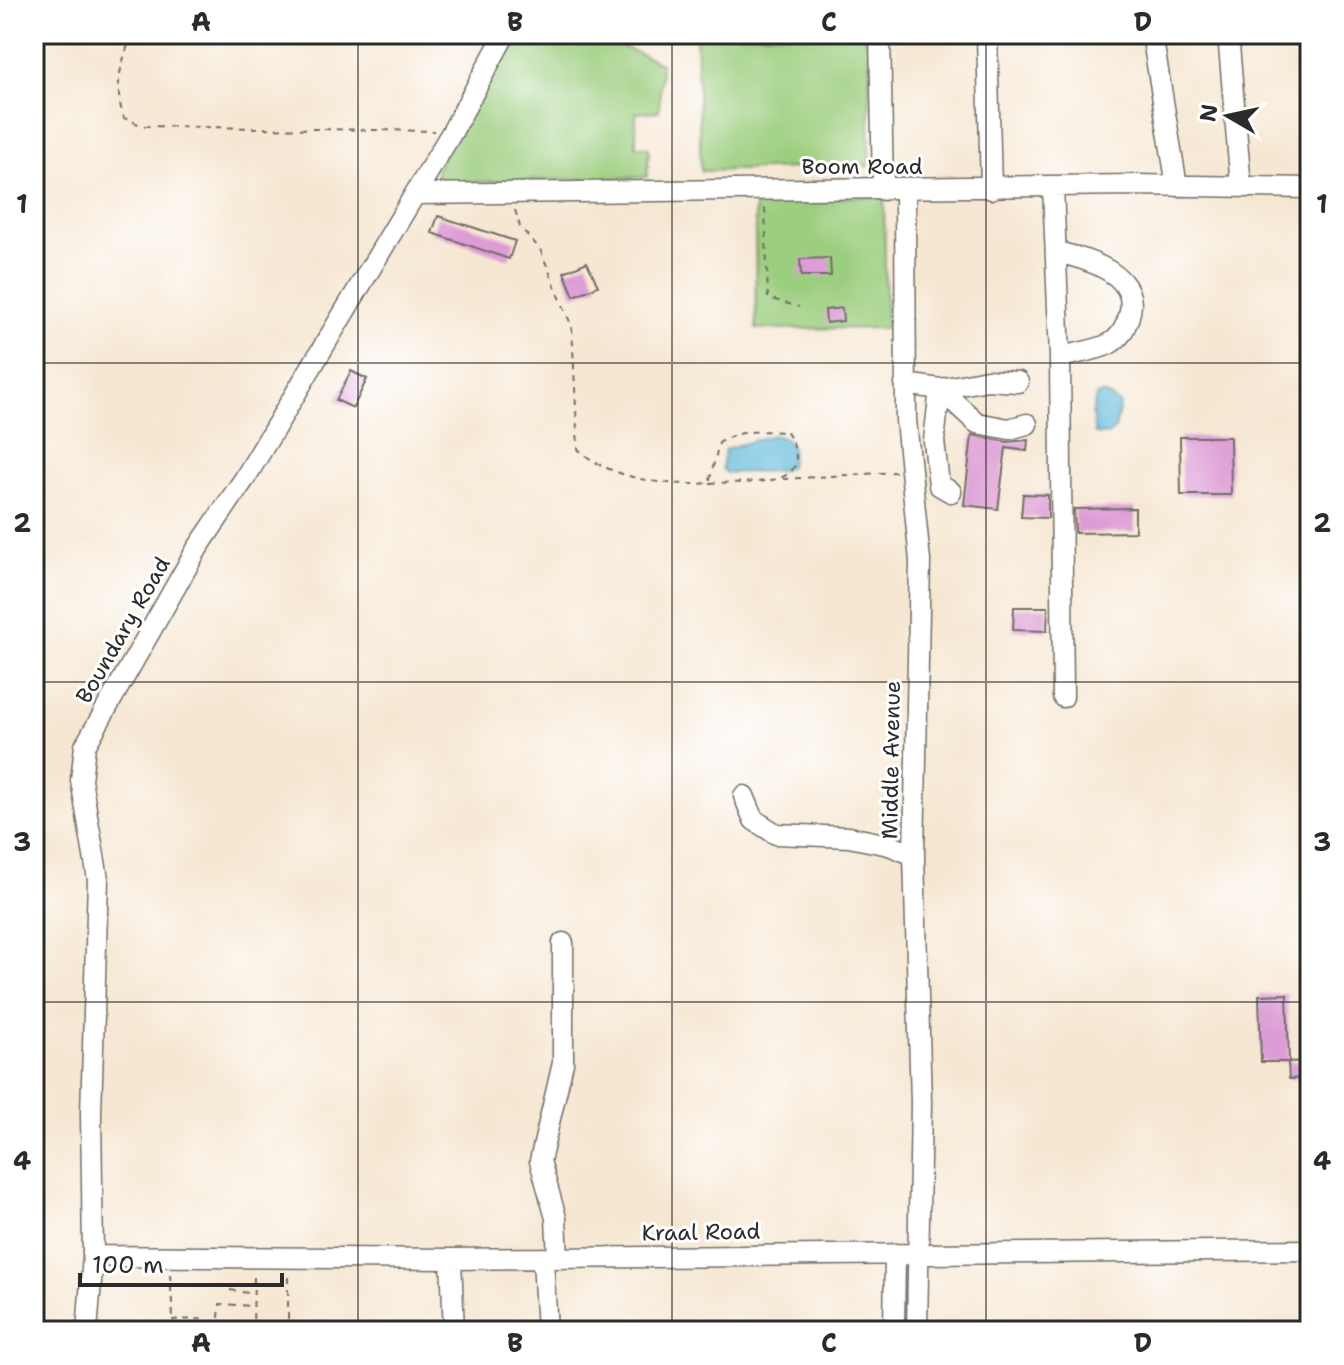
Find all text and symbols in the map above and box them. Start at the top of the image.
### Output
text: A [191,4,211,39]
text: B [507,4,523,39]
text: C [821,4,837,39]
text: D [1134,4,1152,39]
north arrow [1188,76,1268,156]
text: N [1193,102,1224,124]
street label: Boom Road [801,152,923,181]
text: 1 [16,186,28,221]
text: 1 [1316,186,1328,221]
text: 2 [13,505,31,540]
text: 2 [1313,505,1331,540]
street label: Boundary Road [69,551,177,709]
street label: Middle Avenue [875,680,907,840]
text: 3 [13,824,31,859]
text: 3 [1313,824,1331,859]
text: 4 [13,1143,31,1178]
text: 4 [1313,1143,1331,1178]
street label: Kraal Road [641,1216,761,1248]
scale bar [80,1237,282,1287]
text: 100 m [92,1249,164,1281]
text: A [191,1325,211,1360]
text: B [507,1325,523,1360]
text: C [821,1325,837,1360]
text: D [1134,1325,1152,1360]

